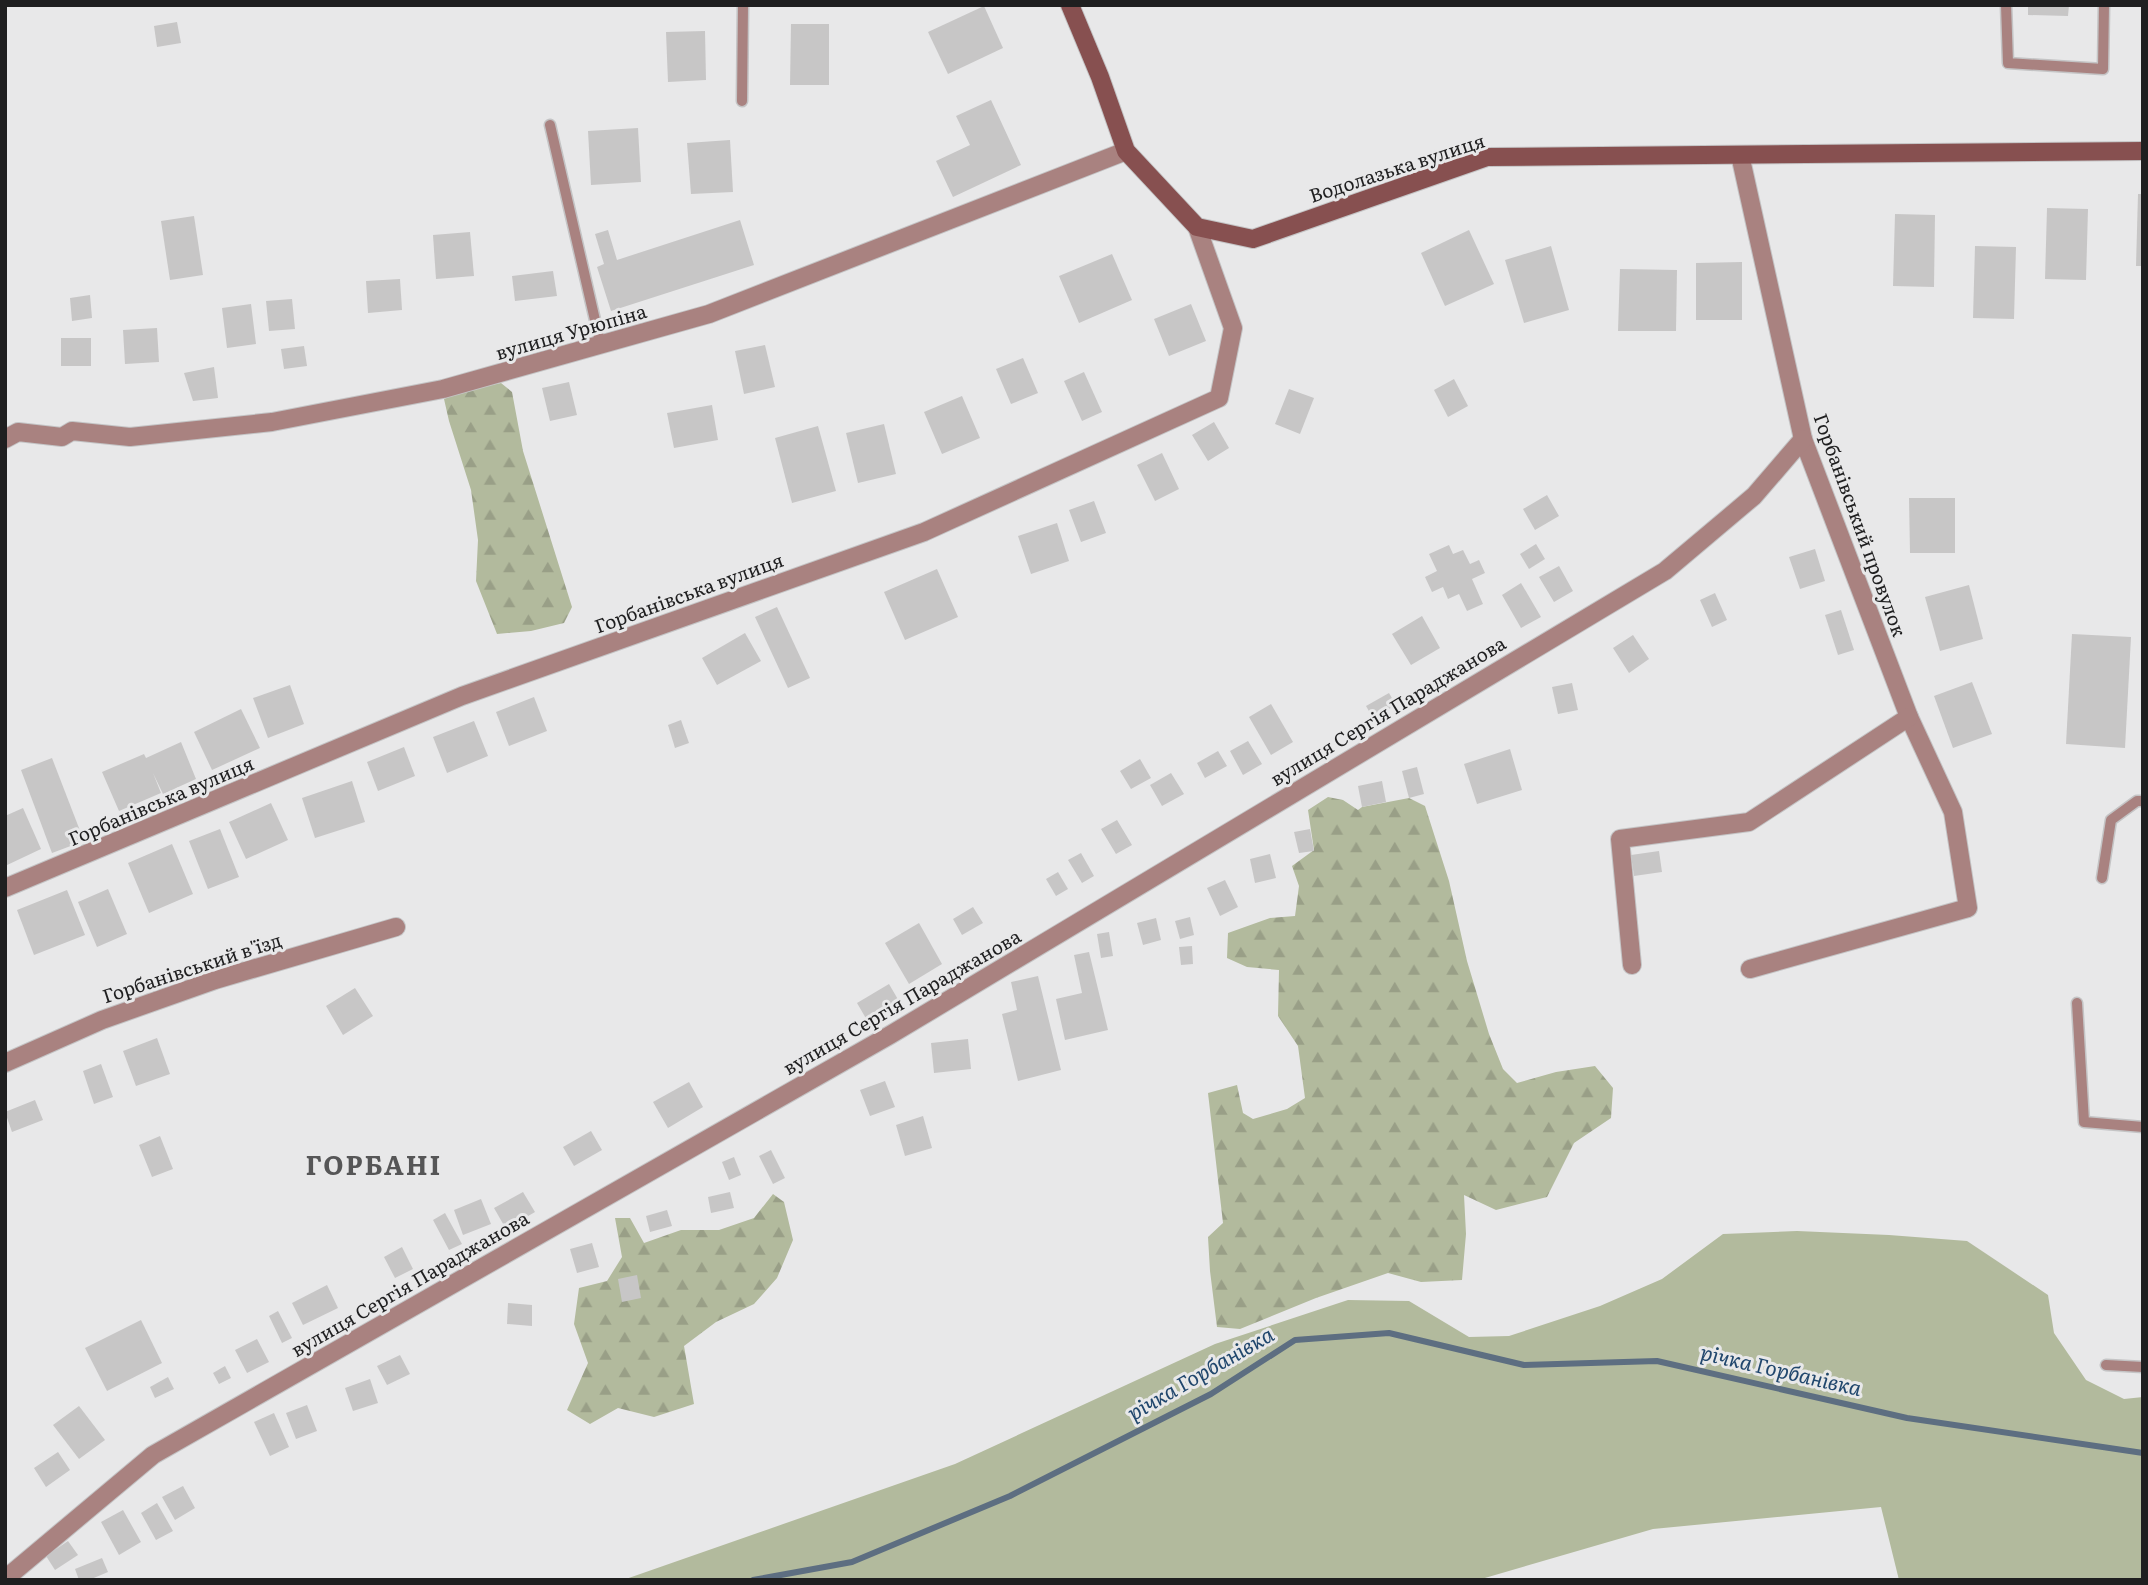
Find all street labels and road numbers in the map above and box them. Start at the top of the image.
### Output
street label: Водолазька вулиця [1305,125,1488,209]
street label: вулиця Урюпіна [492,296,650,366]
street label: Горбанівський провулок [1807,409,1915,641]
street label: Горбанівська вулиця [590,545,787,639]
street label: вулиця Сергія Параджанова [1264,628,1511,792]
street label: Горбанівська вулиця [63,748,258,852]
street label: вулиця Сергія Параджанова [777,921,1026,1081]
street label: Горбанівський в'їзд [98,925,285,1009]
street label: вулиця Сергія Параджанова [285,1203,534,1363]

